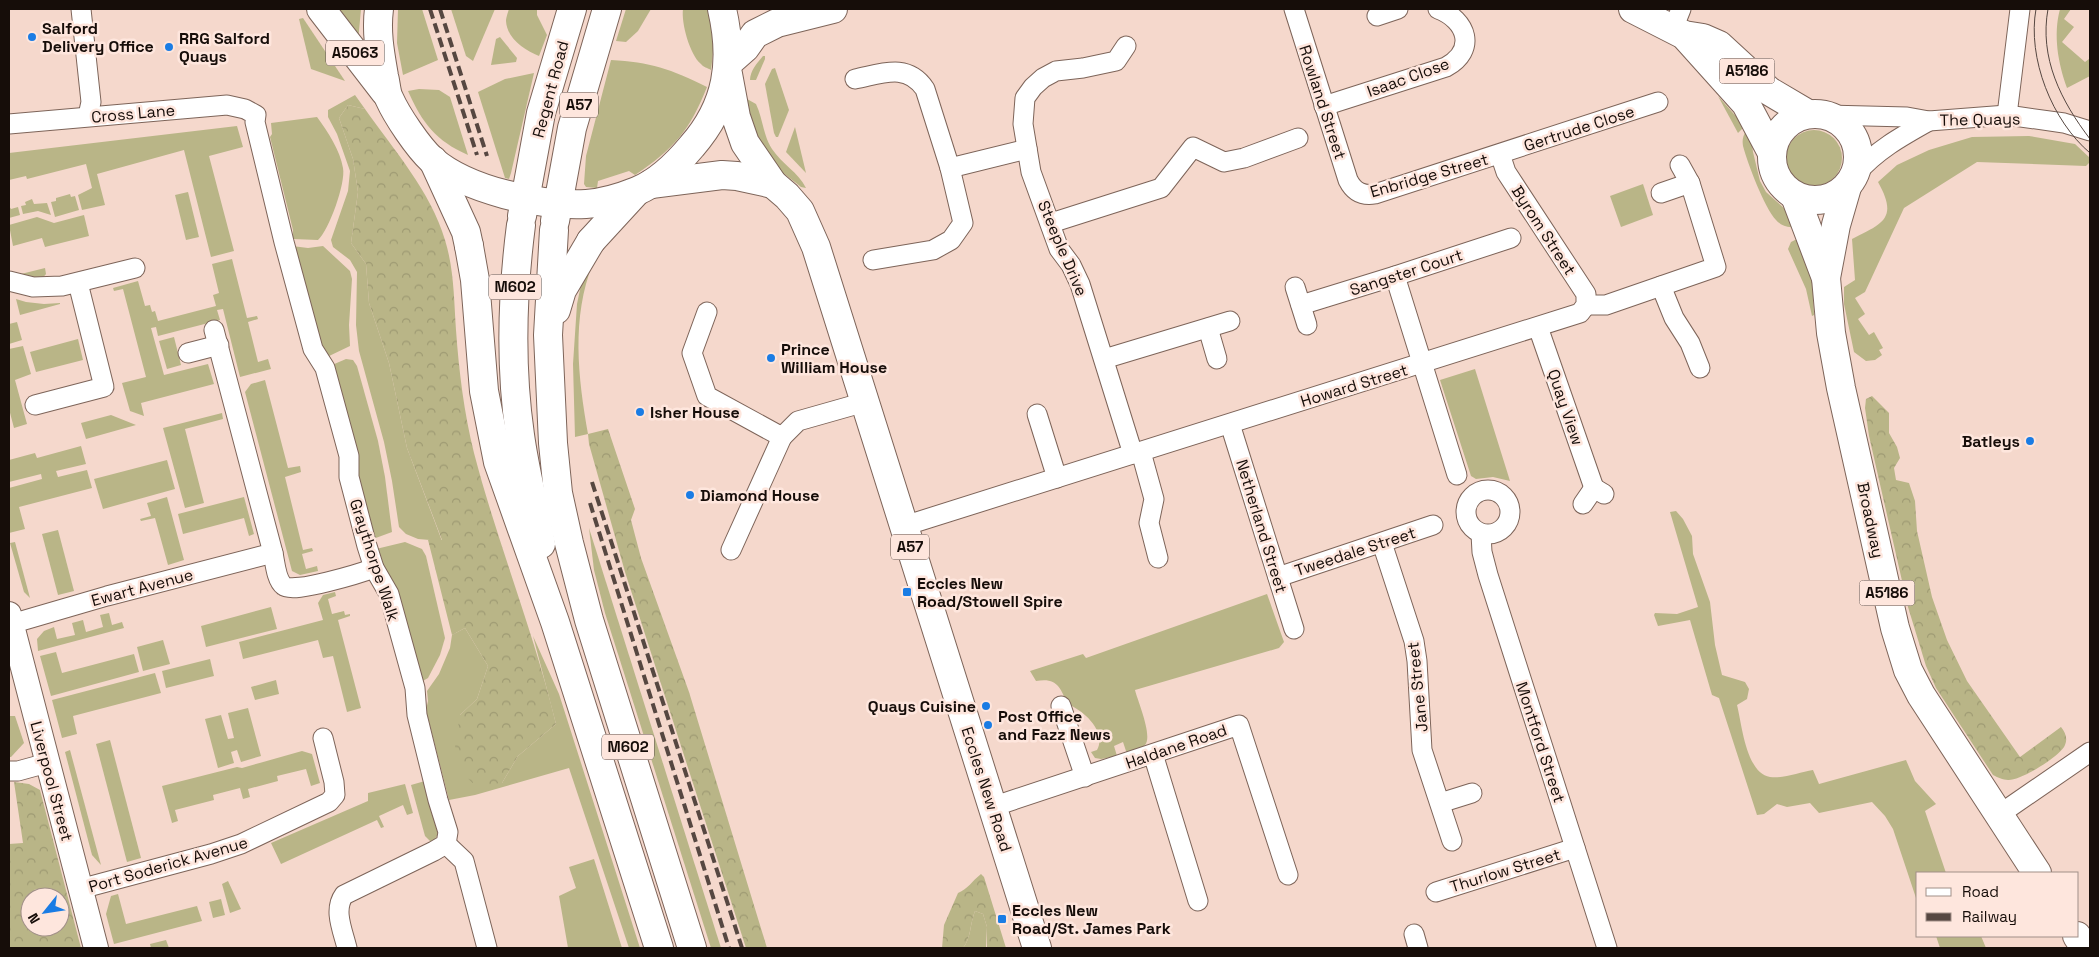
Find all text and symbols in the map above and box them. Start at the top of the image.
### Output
place label: Salford Delivery Office [42,18,154,57]
place label: RRG Salford Quays [179,28,270,67]
marker: Salford Delivery Office [26,31,38,43]
street label: Regent Road [527,38,574,140]
road number: A5063 [326,40,384,66]
marker: RRG Salford Quays [163,41,175,53]
street label: Rowland Street [1294,42,1351,162]
street label: Isaac Close [1364,53,1452,102]
road number: A5186 [1720,58,1774,84]
road number: A57 [560,92,598,118]
street label: Cross Lane [90,99,176,128]
street label: Gertrude Close [1521,101,1637,156]
street label: The Quays [1940,108,2020,131]
street label: Enbridge Street [1368,149,1491,202]
street label: Byrom Street [1507,181,1580,279]
street label: Steeple Drive [1033,197,1092,299]
street label: Sangster Court [1347,244,1465,301]
road number: M602 [489,274,541,300]
place label: Prince William House [781,339,887,378]
marker: Prince William House [765,352,777,364]
street label: Howard Street [1298,359,1410,412]
street label: Quay View [1543,366,1588,448]
place label: Isher House [650,402,740,423]
marker: Isher House [634,406,646,418]
place label: Batleys [1962,431,2020,452]
marker: Batleys [2024,435,2036,447]
street label: Netherland Street [1231,457,1292,596]
street label: Broadway [1852,480,1889,560]
place label: Diamond House [700,485,820,506]
marker: Diamond House [684,489,696,501]
street label: Graythorpe Walk [345,496,404,624]
street label: Tweedale Street [1292,522,1418,581]
road number: A57 [891,534,929,560]
street label: Ewart Avenue [89,564,195,611]
place label: Eccles New Road/Stowell Spire [917,573,1063,612]
road number: A5186 [1860,580,1914,606]
marker: Eccles New Road/Stowell Spire [901,586,913,598]
street label: Jane Street [1402,641,1433,733]
street label: Montford Street [1511,679,1570,805]
place label: Quays Cuisine [868,696,976,717]
marker: Quays Cuisine [980,700,992,712]
place label: Post Office and Fazz News [998,706,1111,745]
street label: Liverpool Street [25,719,78,843]
marker: Post Office and Fazz News [982,719,994,731]
street label: Haldane Road [1123,719,1230,774]
street label: Eccles New Road [956,724,1017,854]
road number: M602 [602,734,654,760]
street label: Port Soderick Avenue [86,832,250,897]
street label: Thurlow Street [1447,844,1563,897]
legend [1916,872,2079,937]
text: Road [1962,882,1999,901]
north arrow [20,887,70,937]
place label: Eccles New Road/St. James Park [1012,900,1171,939]
text: Railway [1962,907,2017,926]
text: N [24,910,44,927]
marker: Eccles New Road/St. James Park [996,913,1008,925]

